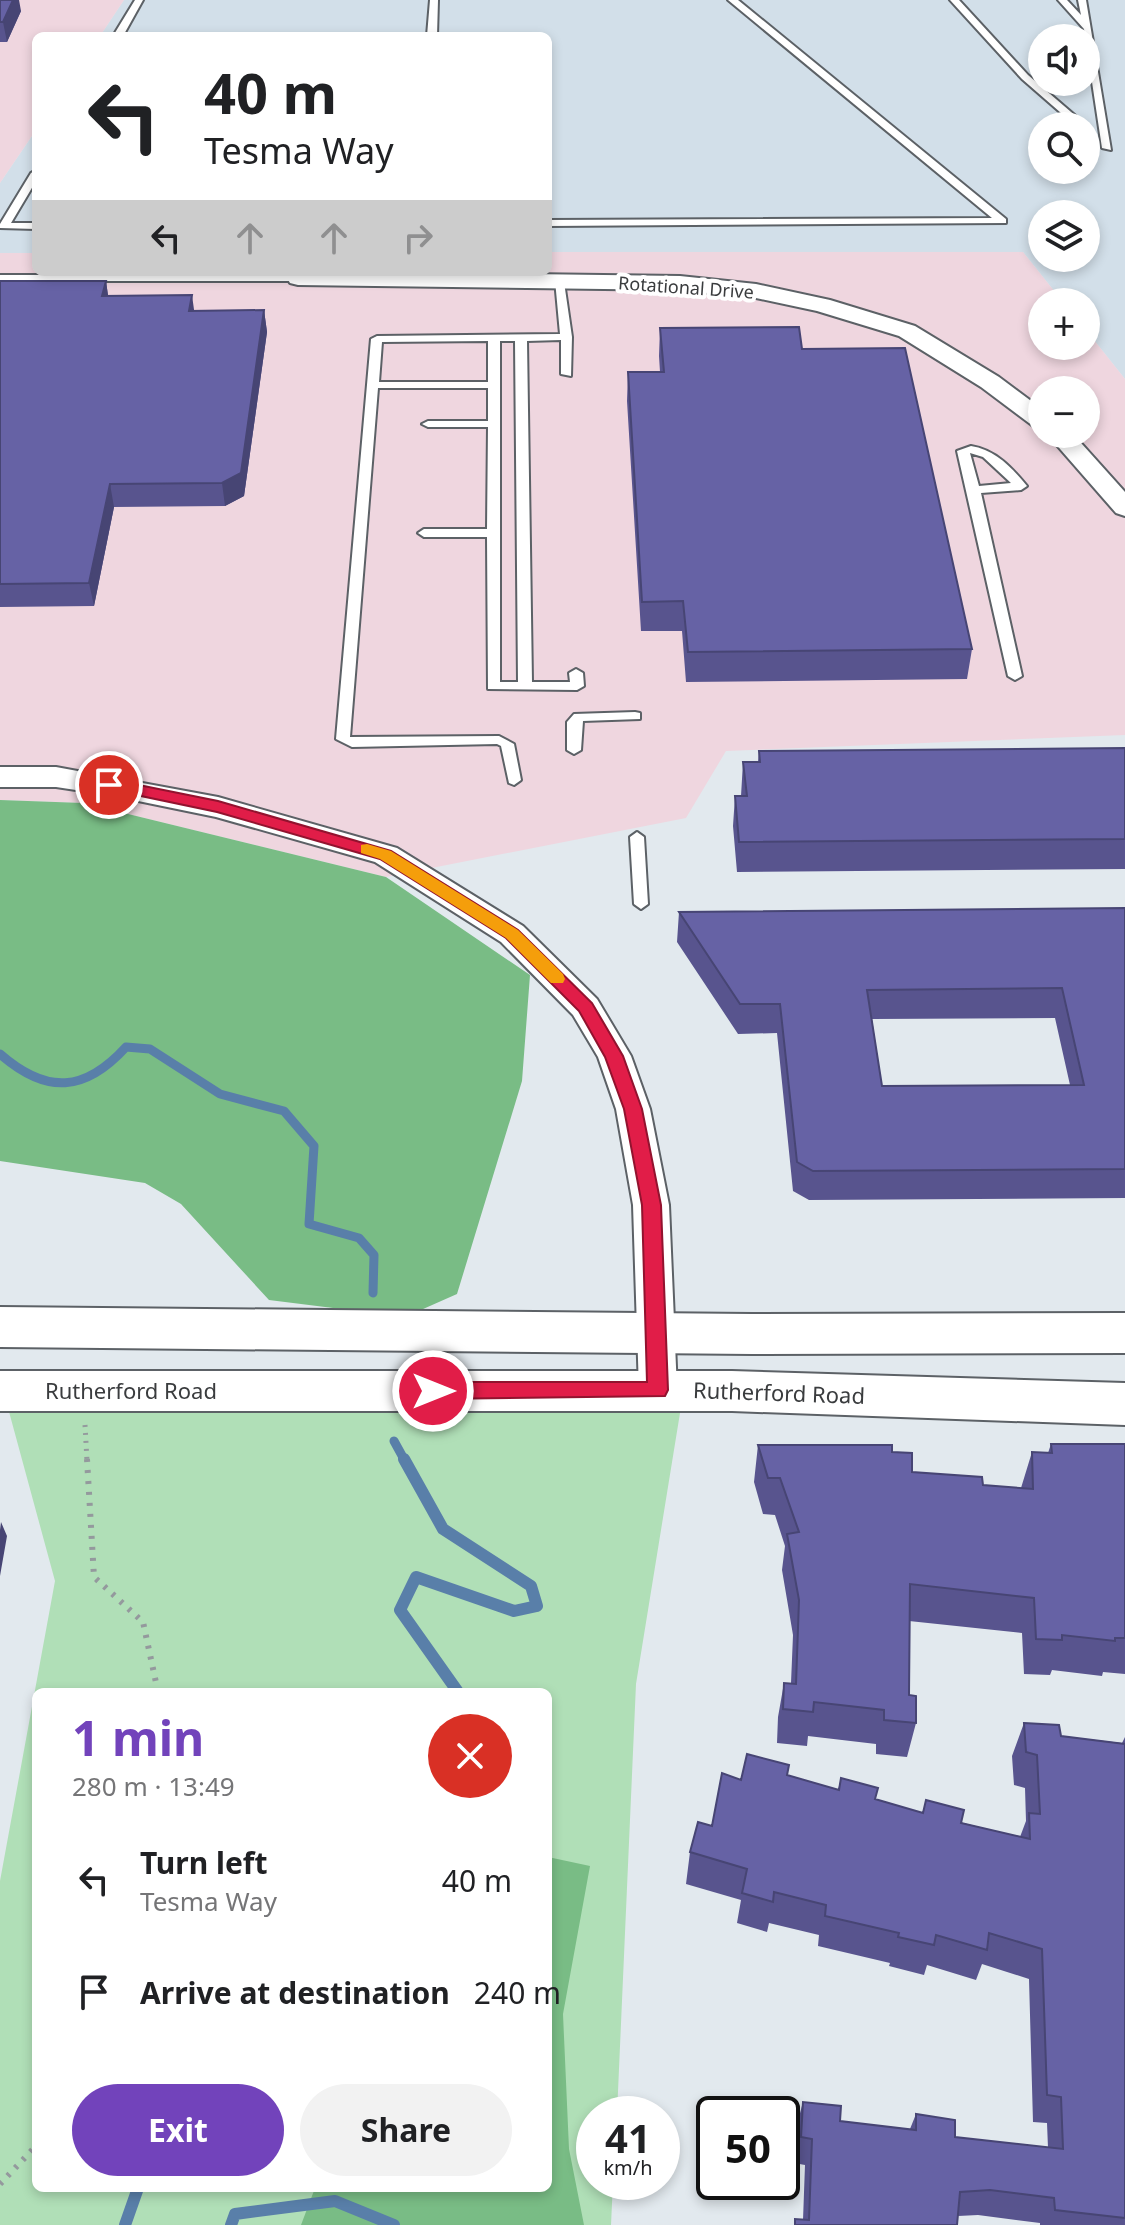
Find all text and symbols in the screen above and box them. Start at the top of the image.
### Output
map controls [1028,24,1100,448]
button: sound [1028,24,1100,96]
text: 40 m [204,54,337,130]
icon: left [72,64,176,168]
button: search [1028,112,1100,184]
text: Tesma Way [204,126,394,175]
button: layers [1028,200,1100,272]
icon: left [144,216,188,260]
icon: ahead [228,216,272,260]
icon: ahead [312,216,356,260]
icon: right [396,216,440,260]
street label: Rotational Drive [618,270,755,304]
button: + [1028,288,1100,360]
button: − [1028,376,1100,448]
pin [75,751,143,819]
icon: arrive [87,763,131,807]
position arrow [391,1349,475,1433]
street label: Rutherford Road [693,1374,865,1410]
street label: Rutherford Road [45,1375,217,1405]
text: 1 min [72,1705,204,1770]
button: close [428,1714,512,1798]
text: 280 m · 13:49 [72,1768,235,1804]
text: Turn left [140,1842,268,1883]
icon: left [72,1858,116,1902]
text: 40 m [442,1860,512,1901]
text: Tesma Way [140,1883,277,1919]
icon: arrive [72,1970,116,2014]
text: Arrive at destination [140,1972,450,2013]
text: 240 m [474,1972,561,2013]
button: Exit [72,2084,284,2176]
button: Share [300,2084,512,2176]
speed limit sign: 50 [696,2096,800,2200]
text: 41 [605,2110,651,2165]
text: km/h [603,2154,653,2181]

